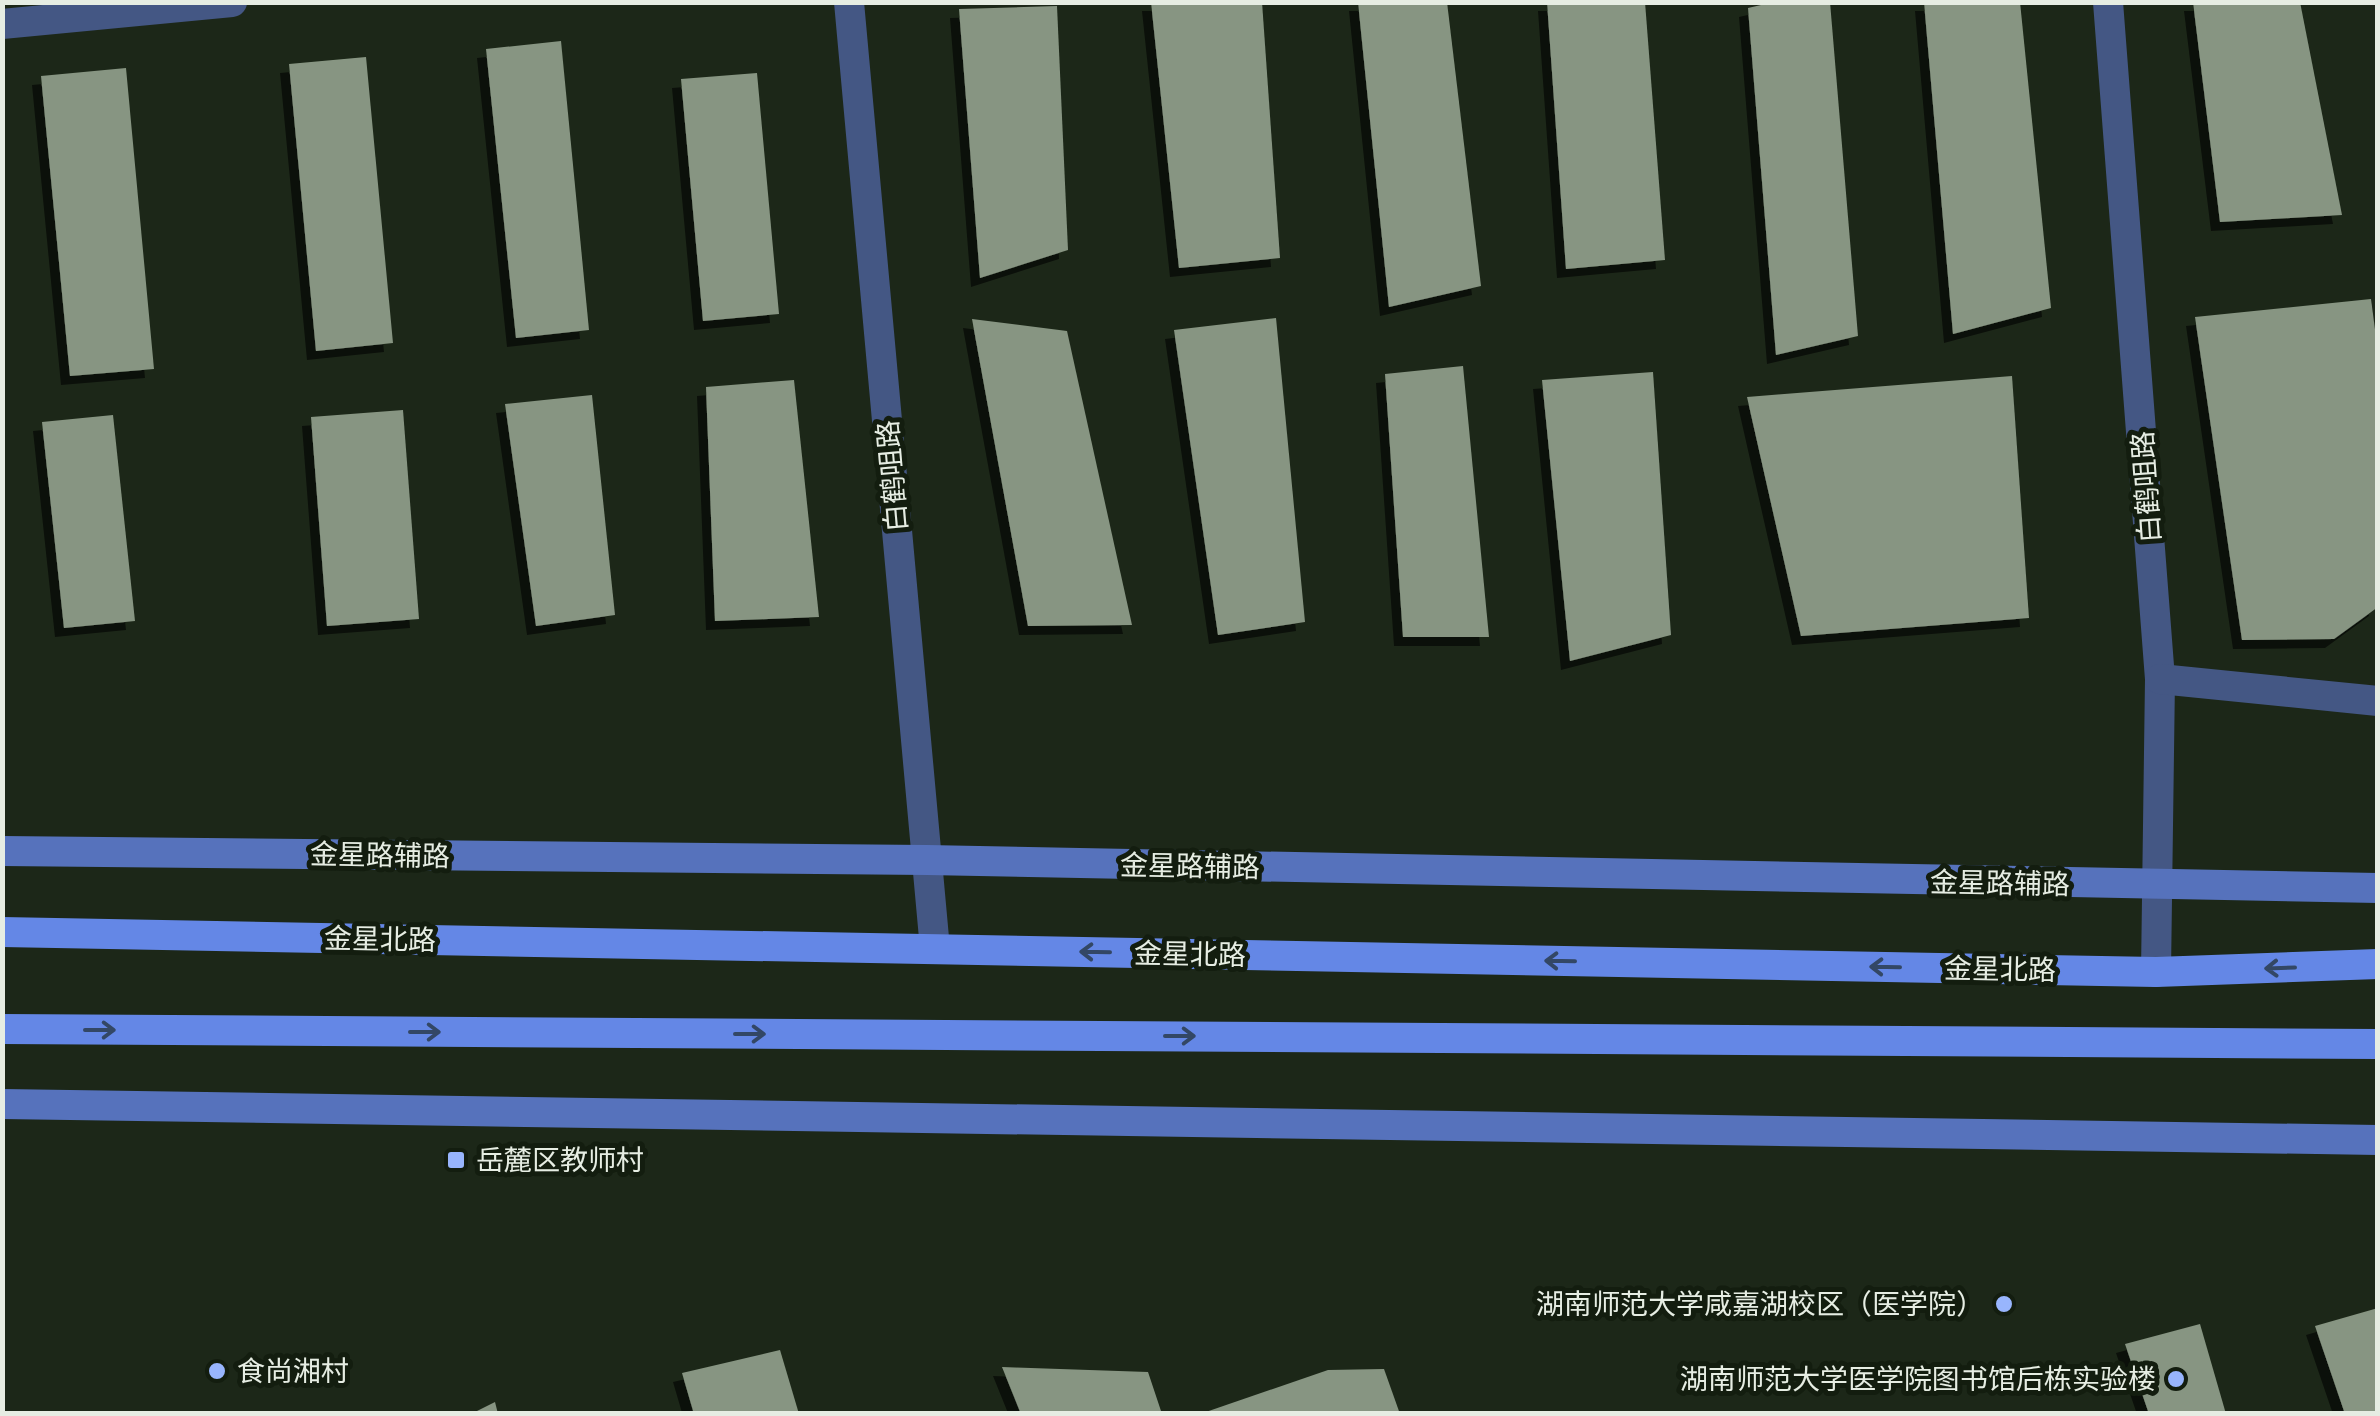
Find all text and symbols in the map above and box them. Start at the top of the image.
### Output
street label: 白鹤咀路 [869,419,914,533]
street label: 白鹤咀路 [2124,430,2167,544]
street label: 金星路辅路 [310,836,450,873]
street label: 金星路辅路 [1120,847,1260,884]
street label: 金星路辅路 [1930,864,2070,901]
street label: 金星北路 [324,920,436,957]
street label: 金星北路 [1134,935,1246,972]
one-way arrow [1080,943,1112,962]
street label: 金星北路 [1944,950,2056,987]
one-way arrow [1545,952,1578,970]
one-way arrow [1870,958,1902,977]
one-way arrow [2265,959,2297,978]
one-way arrow [82,1020,115,1040]
one-way arrow [408,1022,440,1042]
one-way arrow [732,1024,765,1044]
one-way arrow [1163,1027,1195,1046]
place label: 岳麓区教师村 [476,1142,644,1177]
marker: 岳麓区教师村 [445,1149,467,1171]
place label: 湖南师范大学咸嘉湖校区（医学院） [1536,1286,1984,1321]
marker: 湖南师范大学咸嘉湖校区（医学院） [1993,1293,2015,1315]
place label: 食尚湘村 [237,1353,349,1388]
marker: 食尚湘村 [206,1360,228,1382]
place label: 湖南师范大学医学院图书馆后栋实验楼 [1680,1361,2156,1396]
marker: 湖南师范大学医学院图书馆后栋实验楼 [2165,1368,2187,1390]

